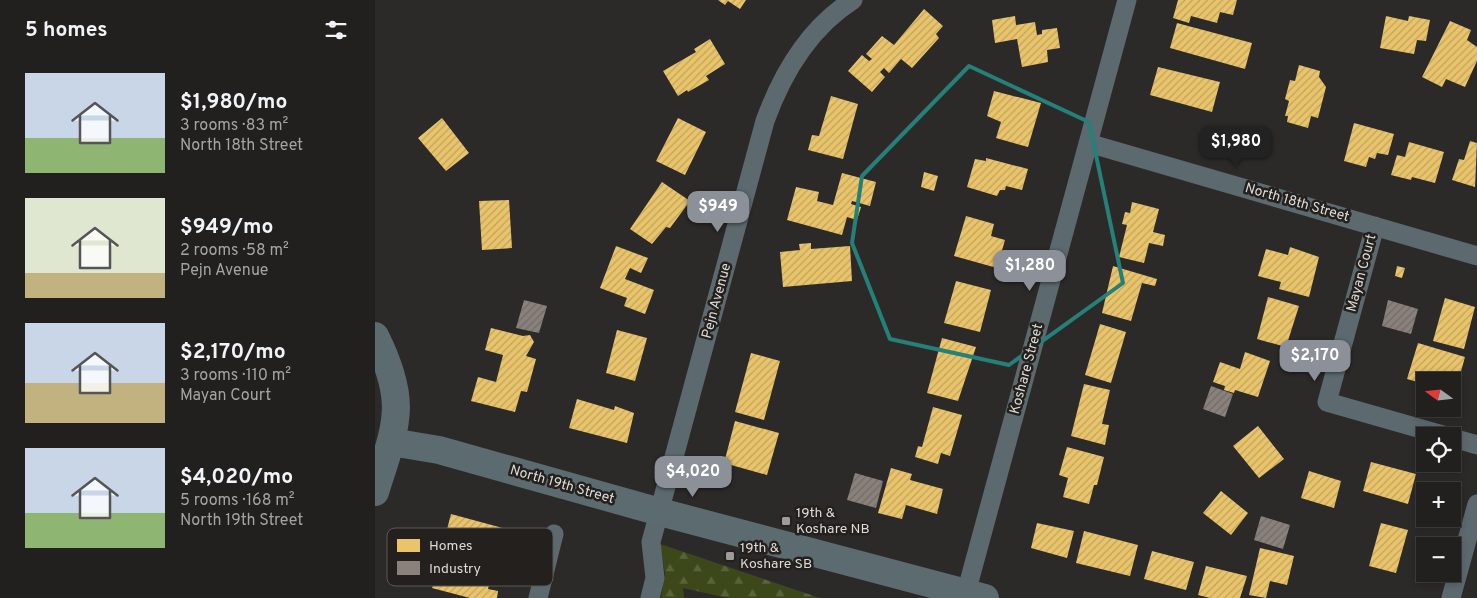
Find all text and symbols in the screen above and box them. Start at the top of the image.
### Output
icon: filters [322,16,350,44]
text: 5 homes [25,17,108,44]
text: $1,980/mo [180,89,288,116]
icon: home [65,93,125,153]
text: 3 rooms · 83 m² [180,116,288,136]
pin: $1,980 [1195,126,1277,168]
text: $1,980 [1211,132,1261,152]
text: North 18th Street [180,136,303,156]
street label: North 18th Street [1243,180,1351,226]
pin: $949 [688,190,748,233]
text: $949 [698,197,738,217]
text: $949/mo [180,214,273,241]
icon: home [65,218,125,278]
street label: Mayan Court [1343,232,1381,314]
text: 2 rooms · 58 m² [180,241,289,261]
pin: $1,280 [989,250,1071,292]
text: $1,280 [1005,256,1055,276]
text: Pejn Avenue [180,261,268,281]
street label: Pejn Avenue [699,261,735,341]
street label: Koshare Street [1007,322,1047,416]
text: $2,170/mo [180,339,286,366]
pin: $2,170 [1274,340,1356,382]
icon: home [65,343,125,403]
text: $2,170 [1291,346,1339,366]
text: 3 rooms · 110 m² [180,366,291,386]
north arrow [1416,372,1461,418]
map controls [1416,372,1461,582]
text: Mayan Court [180,386,271,406]
button: locate [1416,427,1461,472]
pin: $4,020 [652,456,734,498]
street label: North 19th Street [508,462,616,508]
text: $4,020 [666,462,720,482]
text: $4,020/mo [180,464,293,491]
icon: home [65,468,125,528]
button: + [1416,482,1461,527]
text: 5 rooms · 168 m² [180,491,295,511]
place label: 19th & Koshare NB [796,505,870,538]
text: North 19th Street [180,511,303,531]
marker: 19th & Koshare NB [780,515,792,527]
legend [387,528,553,586]
button: − [1416,537,1461,582]
text: Homes [429,538,473,555]
place label: 19th & Koshare SB [740,540,812,573]
marker: 19th & Koshare SB [724,550,736,562]
text: Industry [429,561,481,578]

